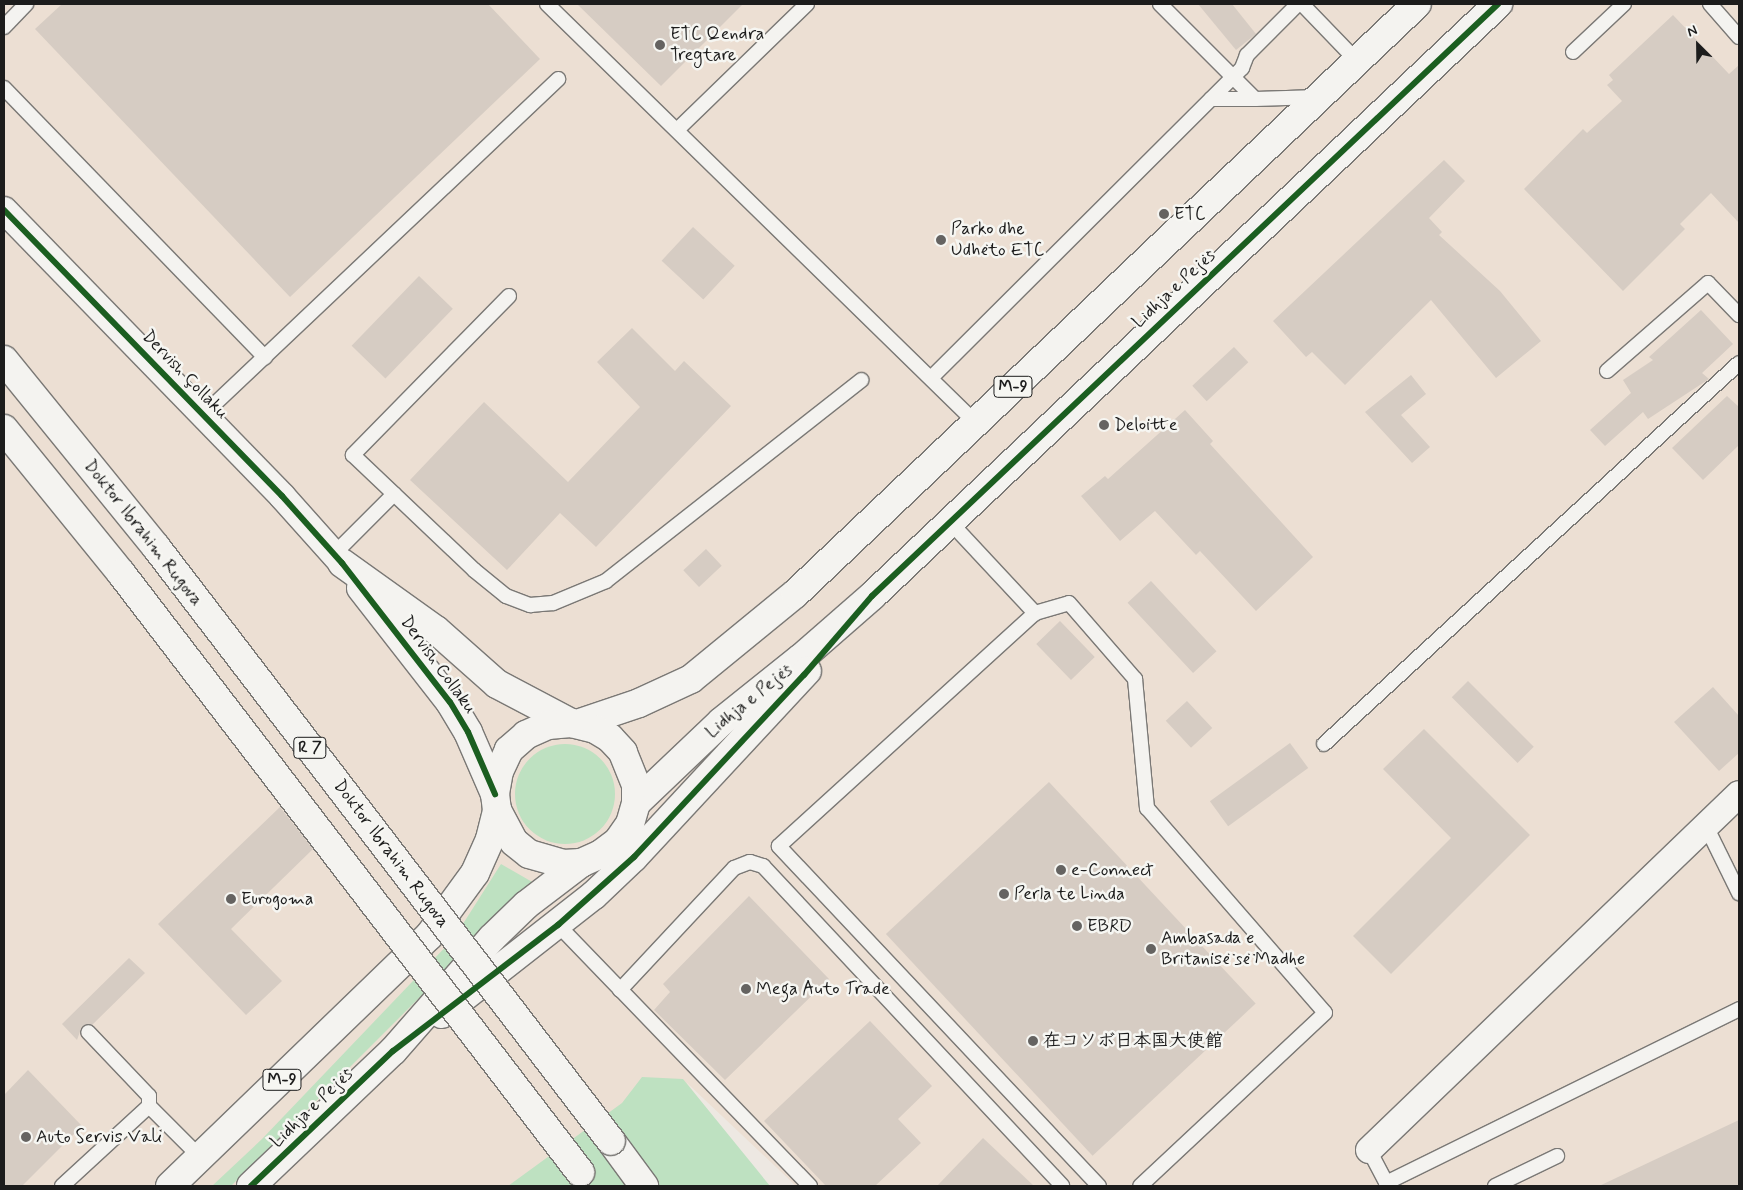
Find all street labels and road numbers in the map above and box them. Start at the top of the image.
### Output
street label: Lidhja e Pejës [1128,245,1220,333]
street label: Dervish Çollaku [137,326,233,424]
road number: M-9 [993,374,1033,401]
street label: Doktor Ibrahim Rugova [81,458,205,608]
street label: Dervish Collaku [395,612,481,718]
street label: Lidhja e Pejës [701,659,797,743]
road number: R 7 [292,734,328,761]
street label: Doktor Ibrahim Rugova [330,778,452,930]
street label: Lidhja e Pejës [266,1063,358,1153]
road number: M-9 [262,1066,302,1094]

